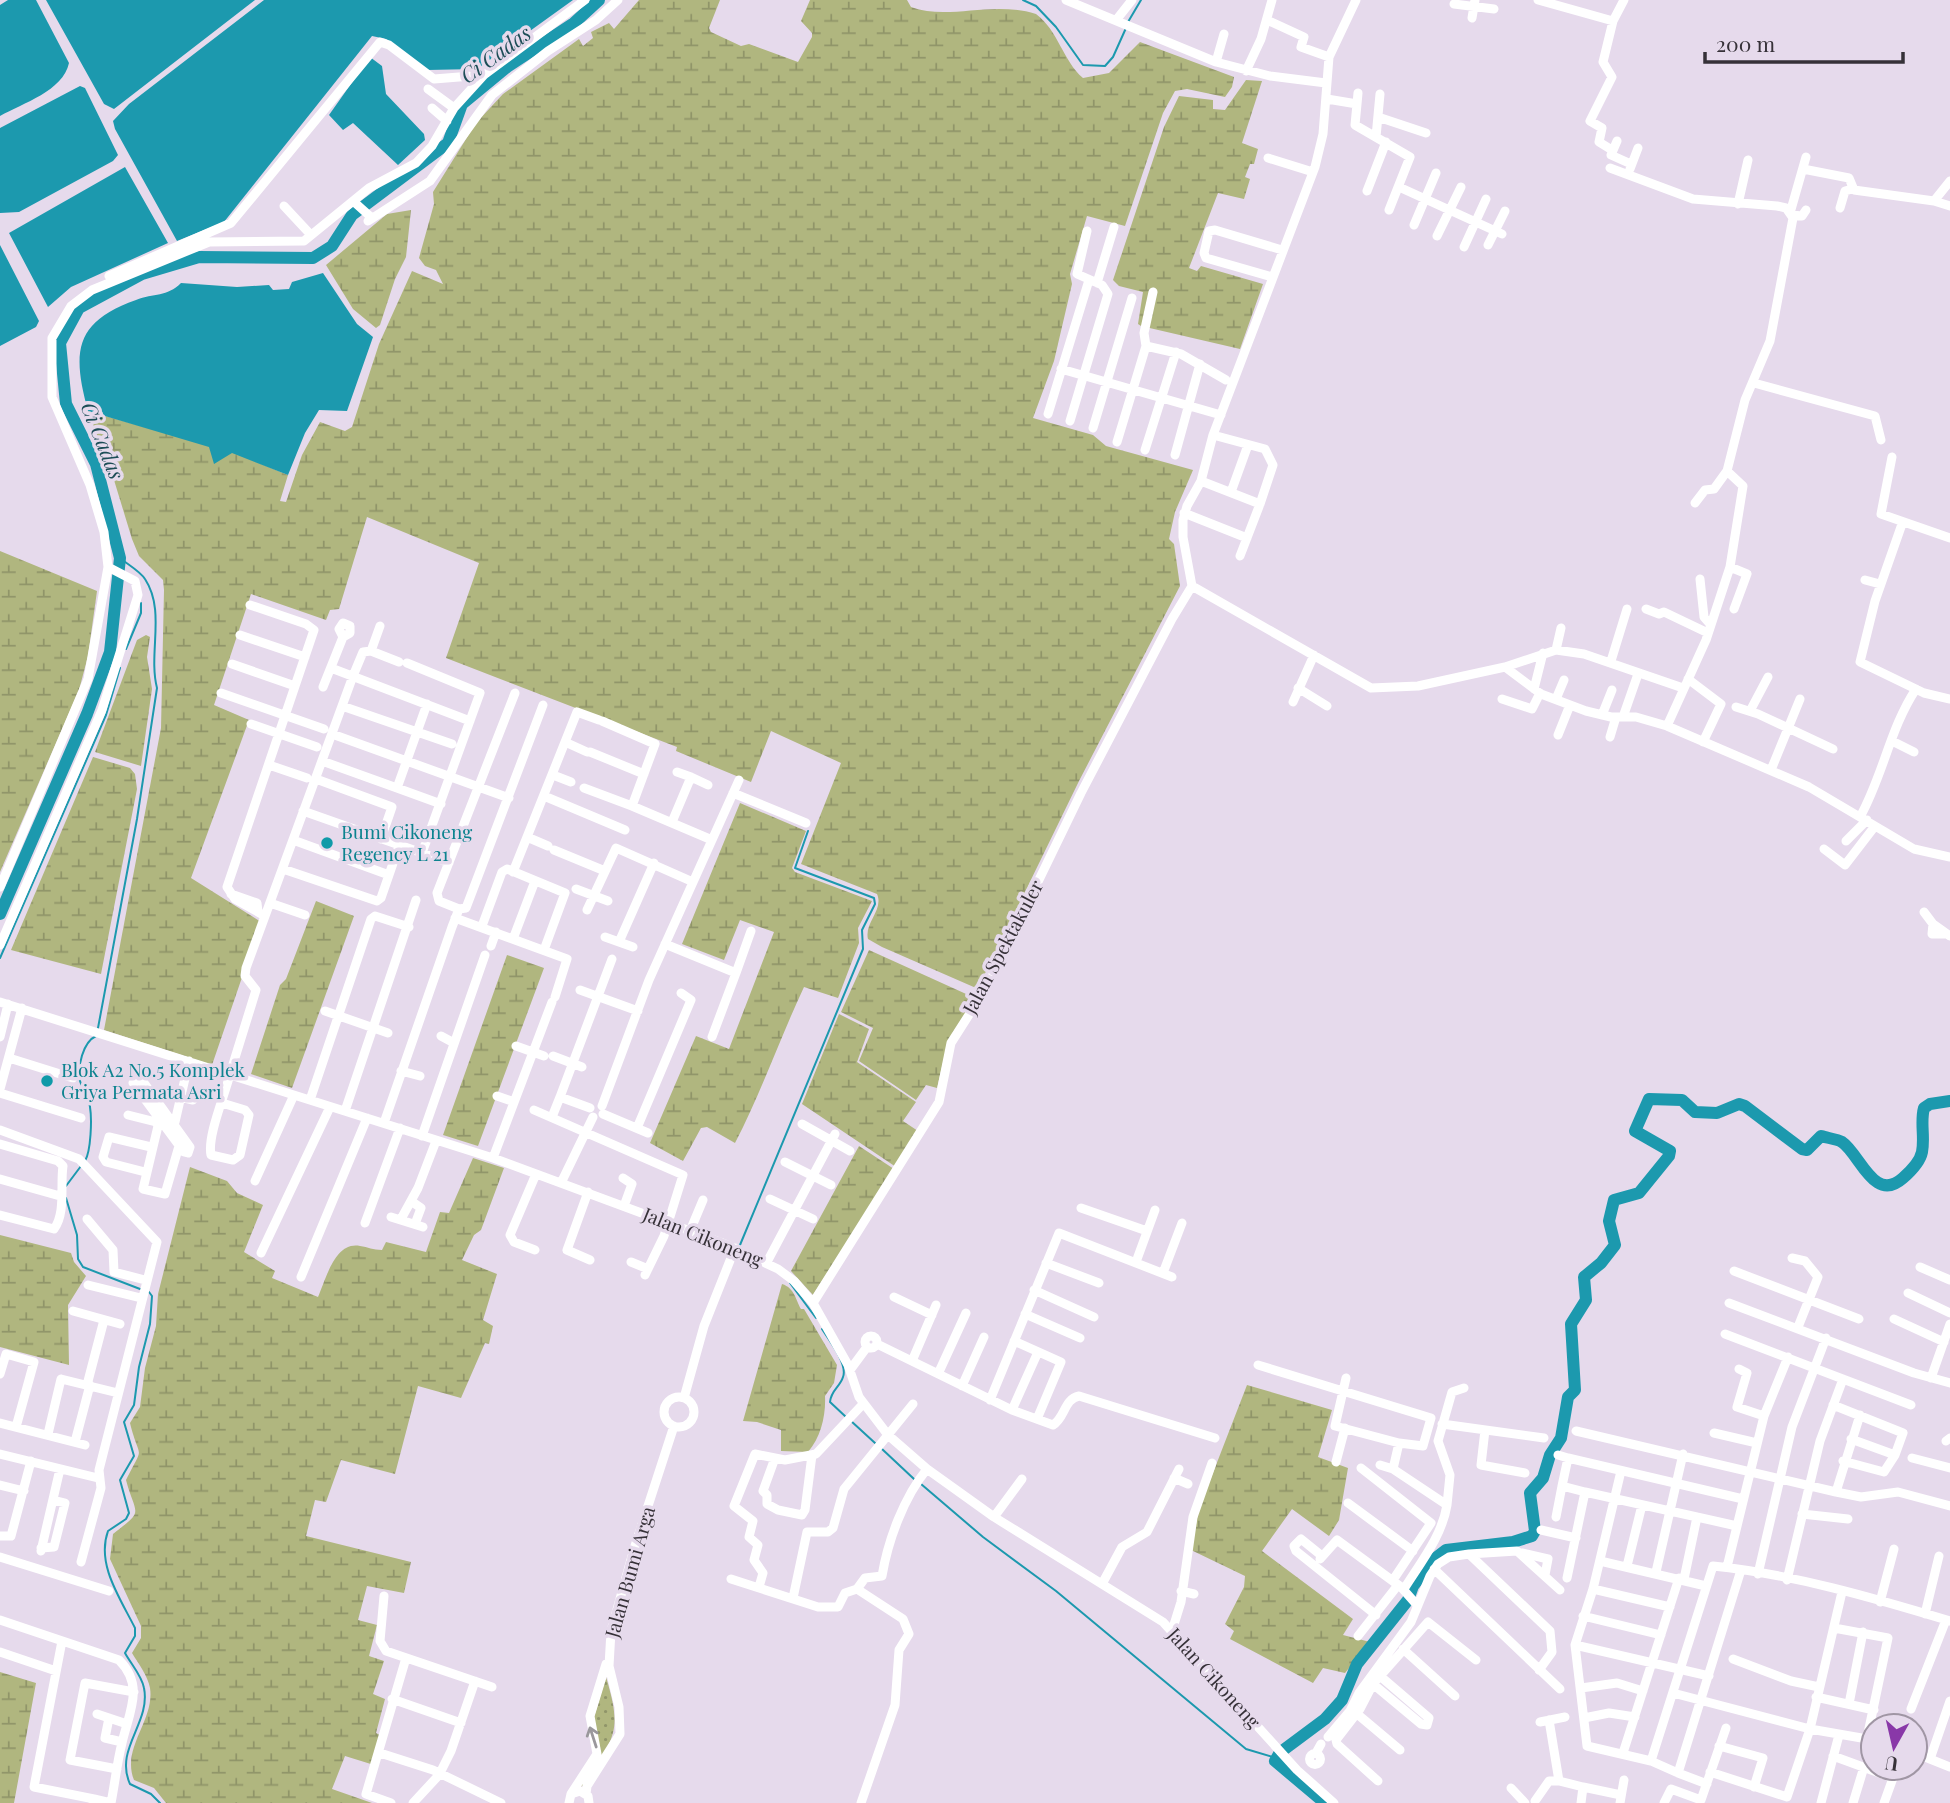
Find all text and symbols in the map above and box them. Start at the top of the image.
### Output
water label: Ci Cadas [454,18,536,89]
scale bar [1705,21,1903,65]
text: 200 m [1716,29,1775,57]
water label: Ci Cadas [76,397,132,483]
place label: Bumi Cikoneng Regency L 21 [341,818,472,866]
marker: Bumi Cikoneng Regency L 21 [319,835,335,851]
street label: Jalan Spektakuler [955,874,1049,1019]
place label: Blok A2 No.5 Komplek Griya Permata Asri [61,1056,245,1104]
marker: Blok A2 No.5 Komplek Griya Permata Asri [39,1073,55,1089]
street label: Jalan Cikoneng [639,1200,767,1272]
street label: Jalan Bumi Arga [598,1503,660,1641]
street label: Jalan Cikoneng [1162,1621,1267,1733]
north arrow [1859,1712,1929,1782]
one-way arrow [586,1726,599,1748]
text: U [1883,1751,1900,1779]

